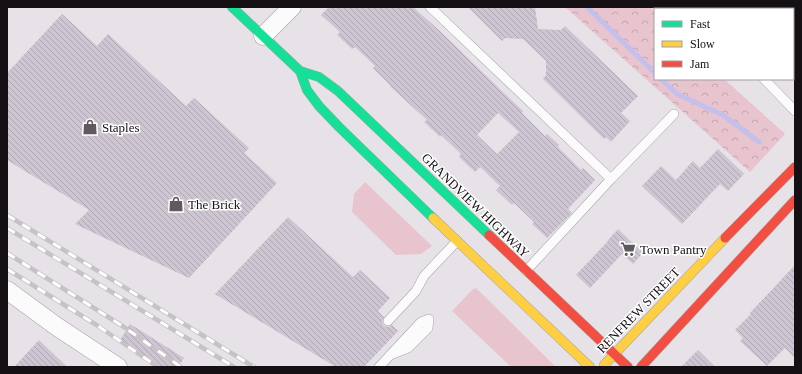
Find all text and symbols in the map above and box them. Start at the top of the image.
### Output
legend [654,8,794,80]
text: Fast [690,17,711,31]
text: Slow [690,37,715,51]
text: Jam [690,57,710,71]
shop icon: Staples [81,118,99,136]
place label: Staples [102,120,140,135]
street label: GRANDVIEW HIGHWAY [419,150,533,261]
shop icon: The Brick [167,195,185,213]
place label: The Brick [188,197,241,212]
supermarket icon: Town Pantry [619,240,637,258]
place label: Town Pantry [640,242,707,257]
street label: RENFREW STREET [594,265,683,356]

